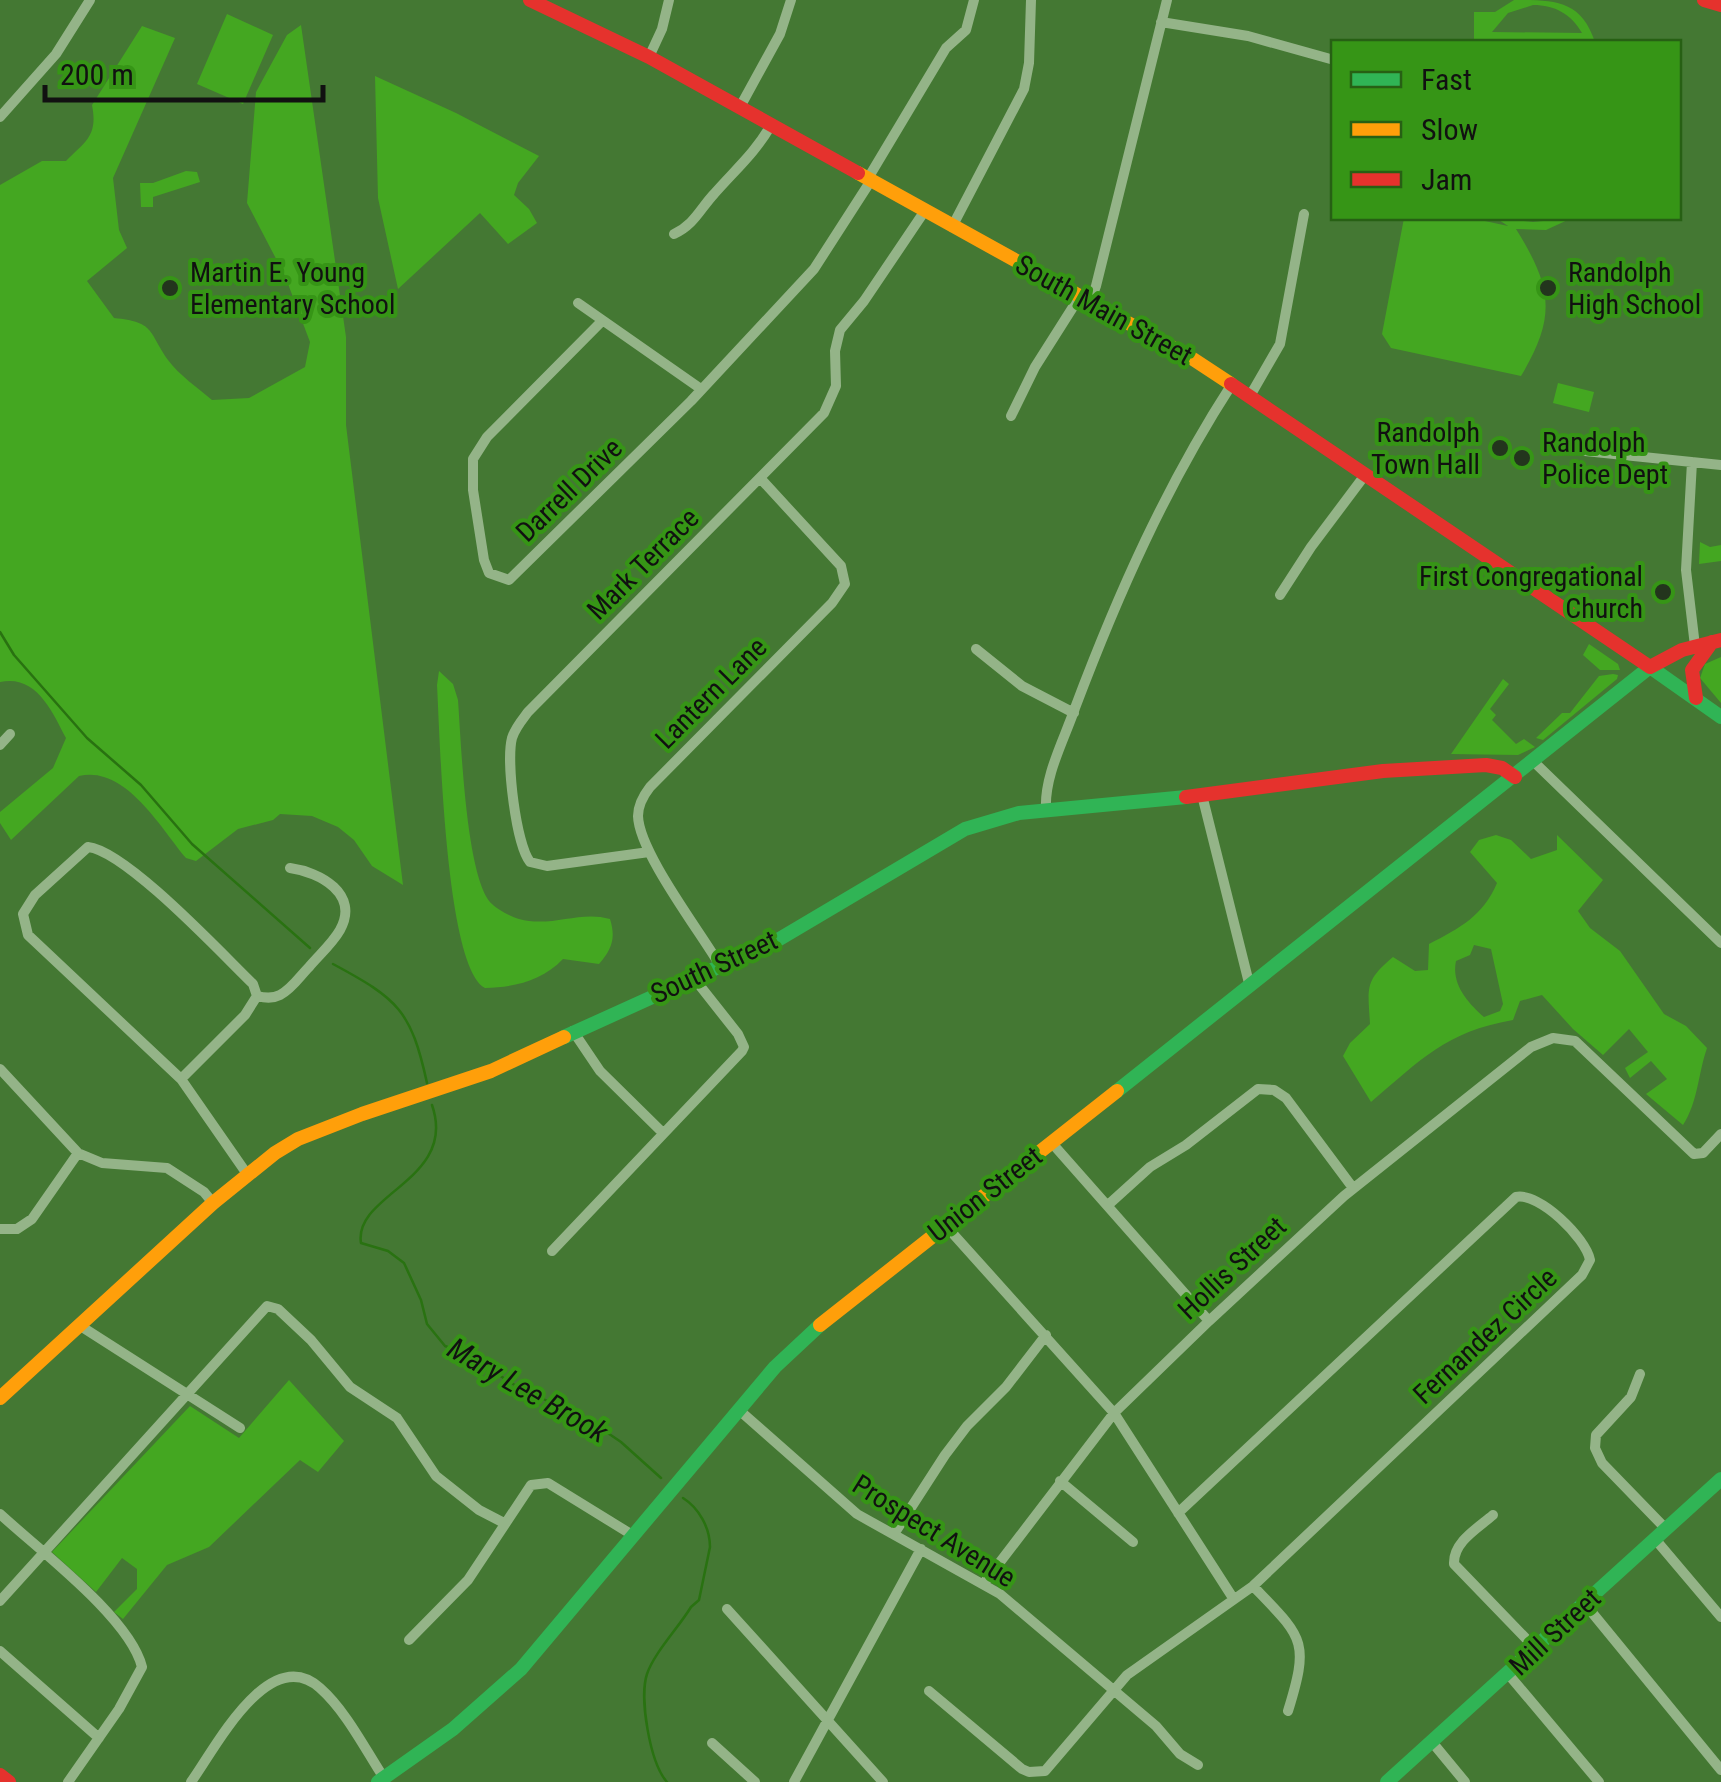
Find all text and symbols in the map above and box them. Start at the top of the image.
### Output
scale bar [45,40,322,102]
legend [1331,40,1681,220]
text: 200 m [60,57,134,92]
text: Fast [1421,62,1472,97]
text: Slow [1421,112,1478,147]
text: Jam [1421,162,1472,197]
street label: South Main Street [1010,248,1198,372]
place label: Martin E. Young Elementary School [190,256,395,321]
place label: Randolph High School [1568,256,1701,321]
marker: Martin E. Young Elementary School [159,277,181,299]
marker: Randolph High School [1537,277,1559,299]
place label: Randolph Town Hall [1371,416,1480,481]
place label: Randolph Police Dept [1542,426,1668,491]
street label: Darrell Drive [509,431,629,549]
marker: Randolph Town Hall [1489,437,1511,459]
marker: Randolph Police Dept [1511,447,1533,469]
street label: Mark Terrace [580,501,706,627]
place label: First Congregational Church [1419,560,1643,625]
marker: First Congregational Church [1652,581,1674,603]
street label: Lantern Lane [649,631,773,755]
street label: South Street [645,923,783,1011]
street label: Union Street [922,1139,1048,1249]
street label: Hollis Street [1171,1210,1293,1326]
street label: Fernandez Circle [1406,1261,1564,1411]
water label: Mary Lee Brook [442,1330,615,1450]
street label: Prospect Avenue [846,1468,1022,1594]
street label: Mill Street [1503,1582,1607,1682]

